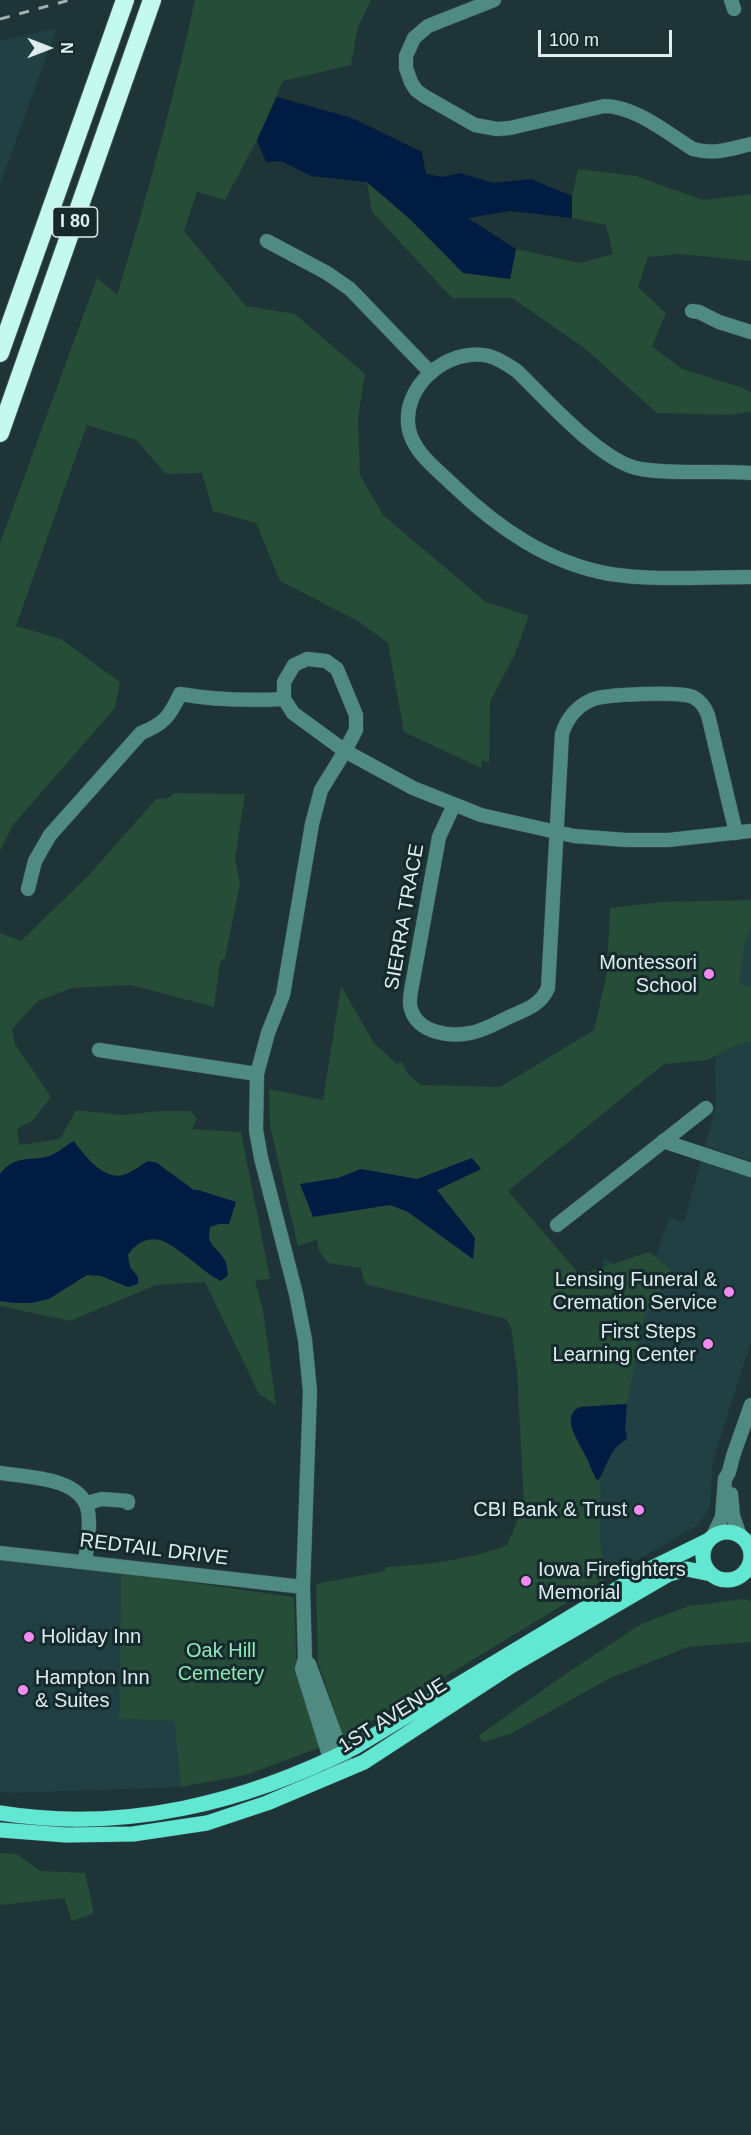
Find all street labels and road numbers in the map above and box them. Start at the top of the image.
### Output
road number: I 80 [52,207,98,237]
street label: SIERRA TRACE [380,842,430,992]
street label: REDTAIL DRIVE [78,1529,230,1571]
street label: 1ST AVENUE [334,1673,452,1759]

